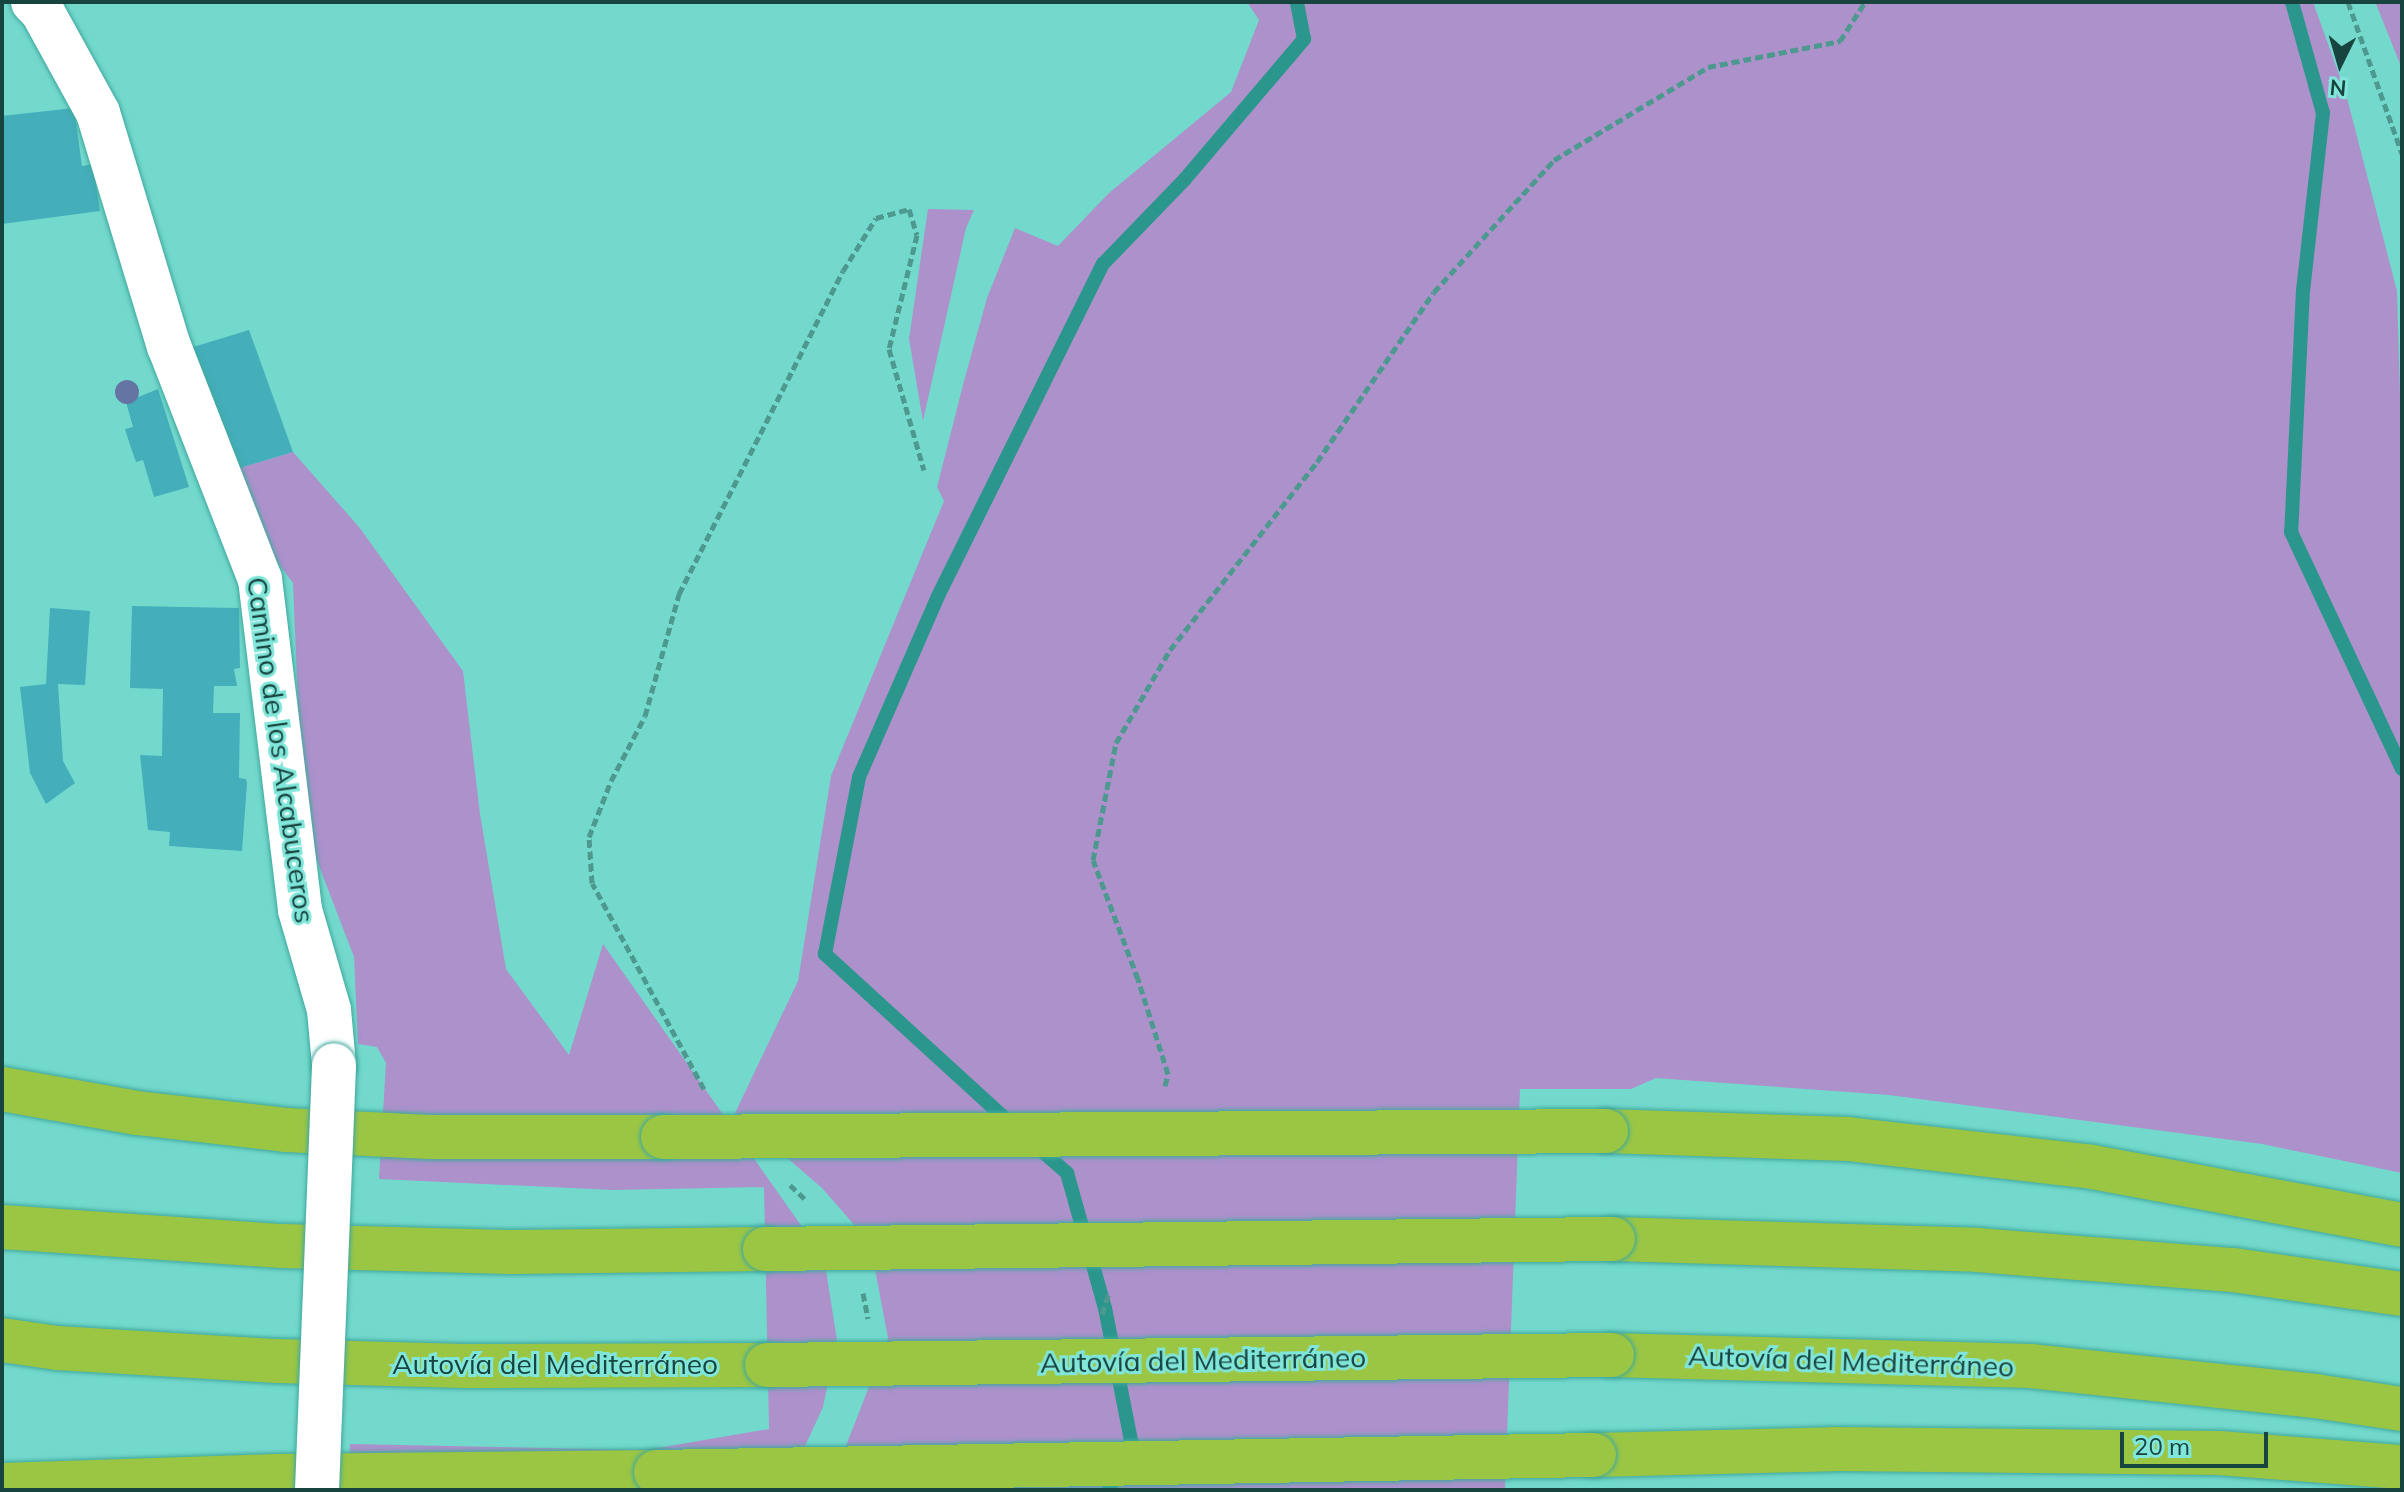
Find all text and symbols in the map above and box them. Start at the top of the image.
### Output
north arrow [2300,24,2380,104]
text: N [2328,73,2347,103]
street label: Camino de los Alcabuceros [240,575,322,925]
street label: Autovía del Mediterráneo [1687,1339,2015,1383]
street label: Autovía del Mediterráneo [1040,1340,1366,1380]
street label: Autovía del Mediterráneo [392,1347,718,1381]
scale bar [2124,1416,2272,1466]
text: 20 m [2134,1431,2190,1461]

